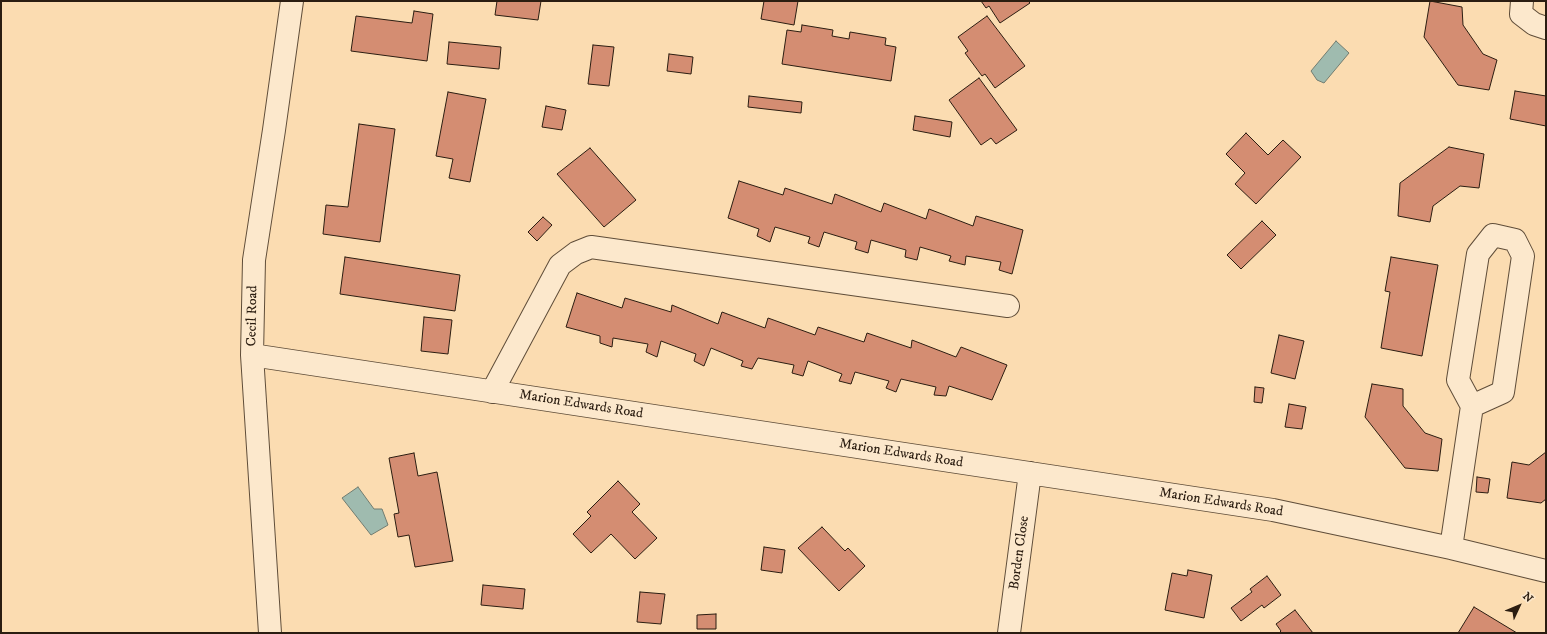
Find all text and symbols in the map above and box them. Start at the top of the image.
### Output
street label: Cecil Road [244,285,262,347]
street label: Marion Edwards Road [518,387,644,423]
street label: Marion Edwards Road [838,436,964,472]
street label: Marion Edwards Road [1158,485,1284,521]
street label: Borden Close [1006,515,1034,591]
north arrow [1499,586,1539,626]
text: N [1519,590,1536,606]

